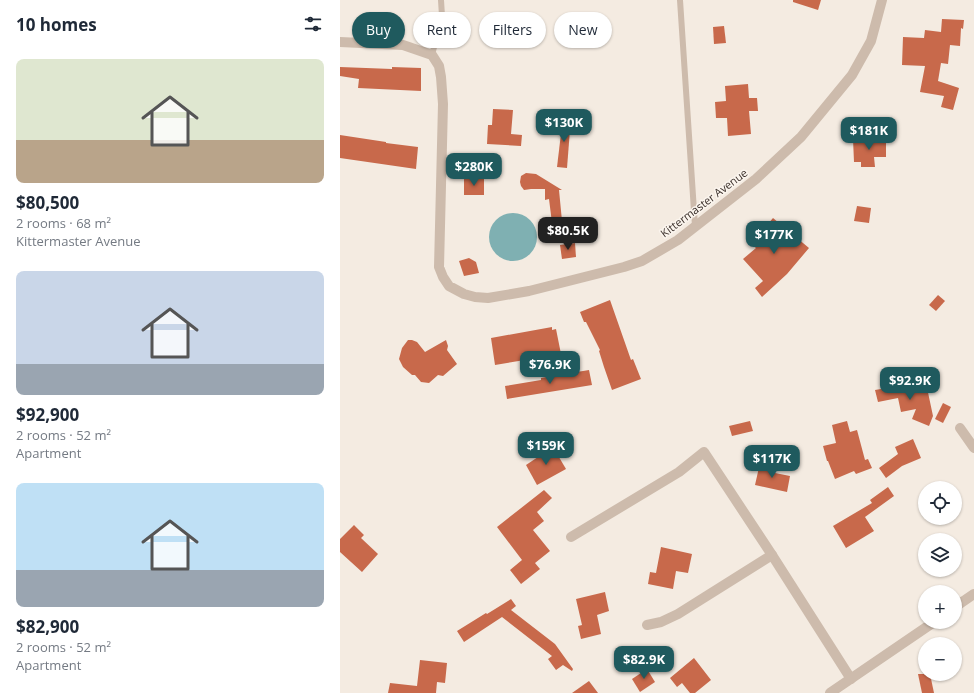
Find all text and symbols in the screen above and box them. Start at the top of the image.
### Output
chip: Buy [352,12,405,48]
chip: Rent [413,12,471,48]
chip: Filters [479,12,546,48]
chip: New [554,12,612,48]
text: 10 homes [16,13,97,36]
icon: filters [302,13,324,35]
icon: home [134,85,206,157]
pin: $130K [536,109,592,143]
text: $130K [545,113,583,131]
pin: $181K [841,117,897,151]
text: $181K [850,121,888,139]
pin: $280K [446,153,502,187]
text: $280K [455,157,493,175]
street label: Kittermaster Avenue [657,165,750,240]
text: $80,500 [16,191,79,214]
text: 2 rooms · 68 m² [16,214,111,232]
pin: $80.5K [535,217,601,251]
text: $80.5K [547,221,589,239]
pin: $177K [746,221,802,255]
text: $177K [755,225,793,243]
text: Kittermaster Avenue [16,232,140,250]
icon: home [134,297,206,369]
pin: $76.9K [517,351,583,385]
text: $76.9K [529,355,571,373]
pin: $92.9K [877,367,943,401]
text: $92.9K [889,371,931,389]
text: $92,900 [16,403,79,426]
text: 2 rooms · 52 m² [16,426,111,444]
pin: $159K [518,432,574,466]
text: $159K [527,436,565,454]
text: Apartment [16,444,81,462]
pin: $117K [744,445,800,479]
text: $117K [753,449,791,467]
map controls [918,481,962,681]
button: locate [918,481,962,525]
icon: home [134,509,206,581]
button: layers [918,533,962,577]
button: + [918,585,962,629]
text: $82,900 [16,615,79,638]
button: − [918,637,962,681]
text: 2 rooms · 52 m² [16,638,111,656]
pin: $82.9K [611,646,677,680]
text: $82.9K [623,650,665,668]
text: Apartment [16,656,81,674]

